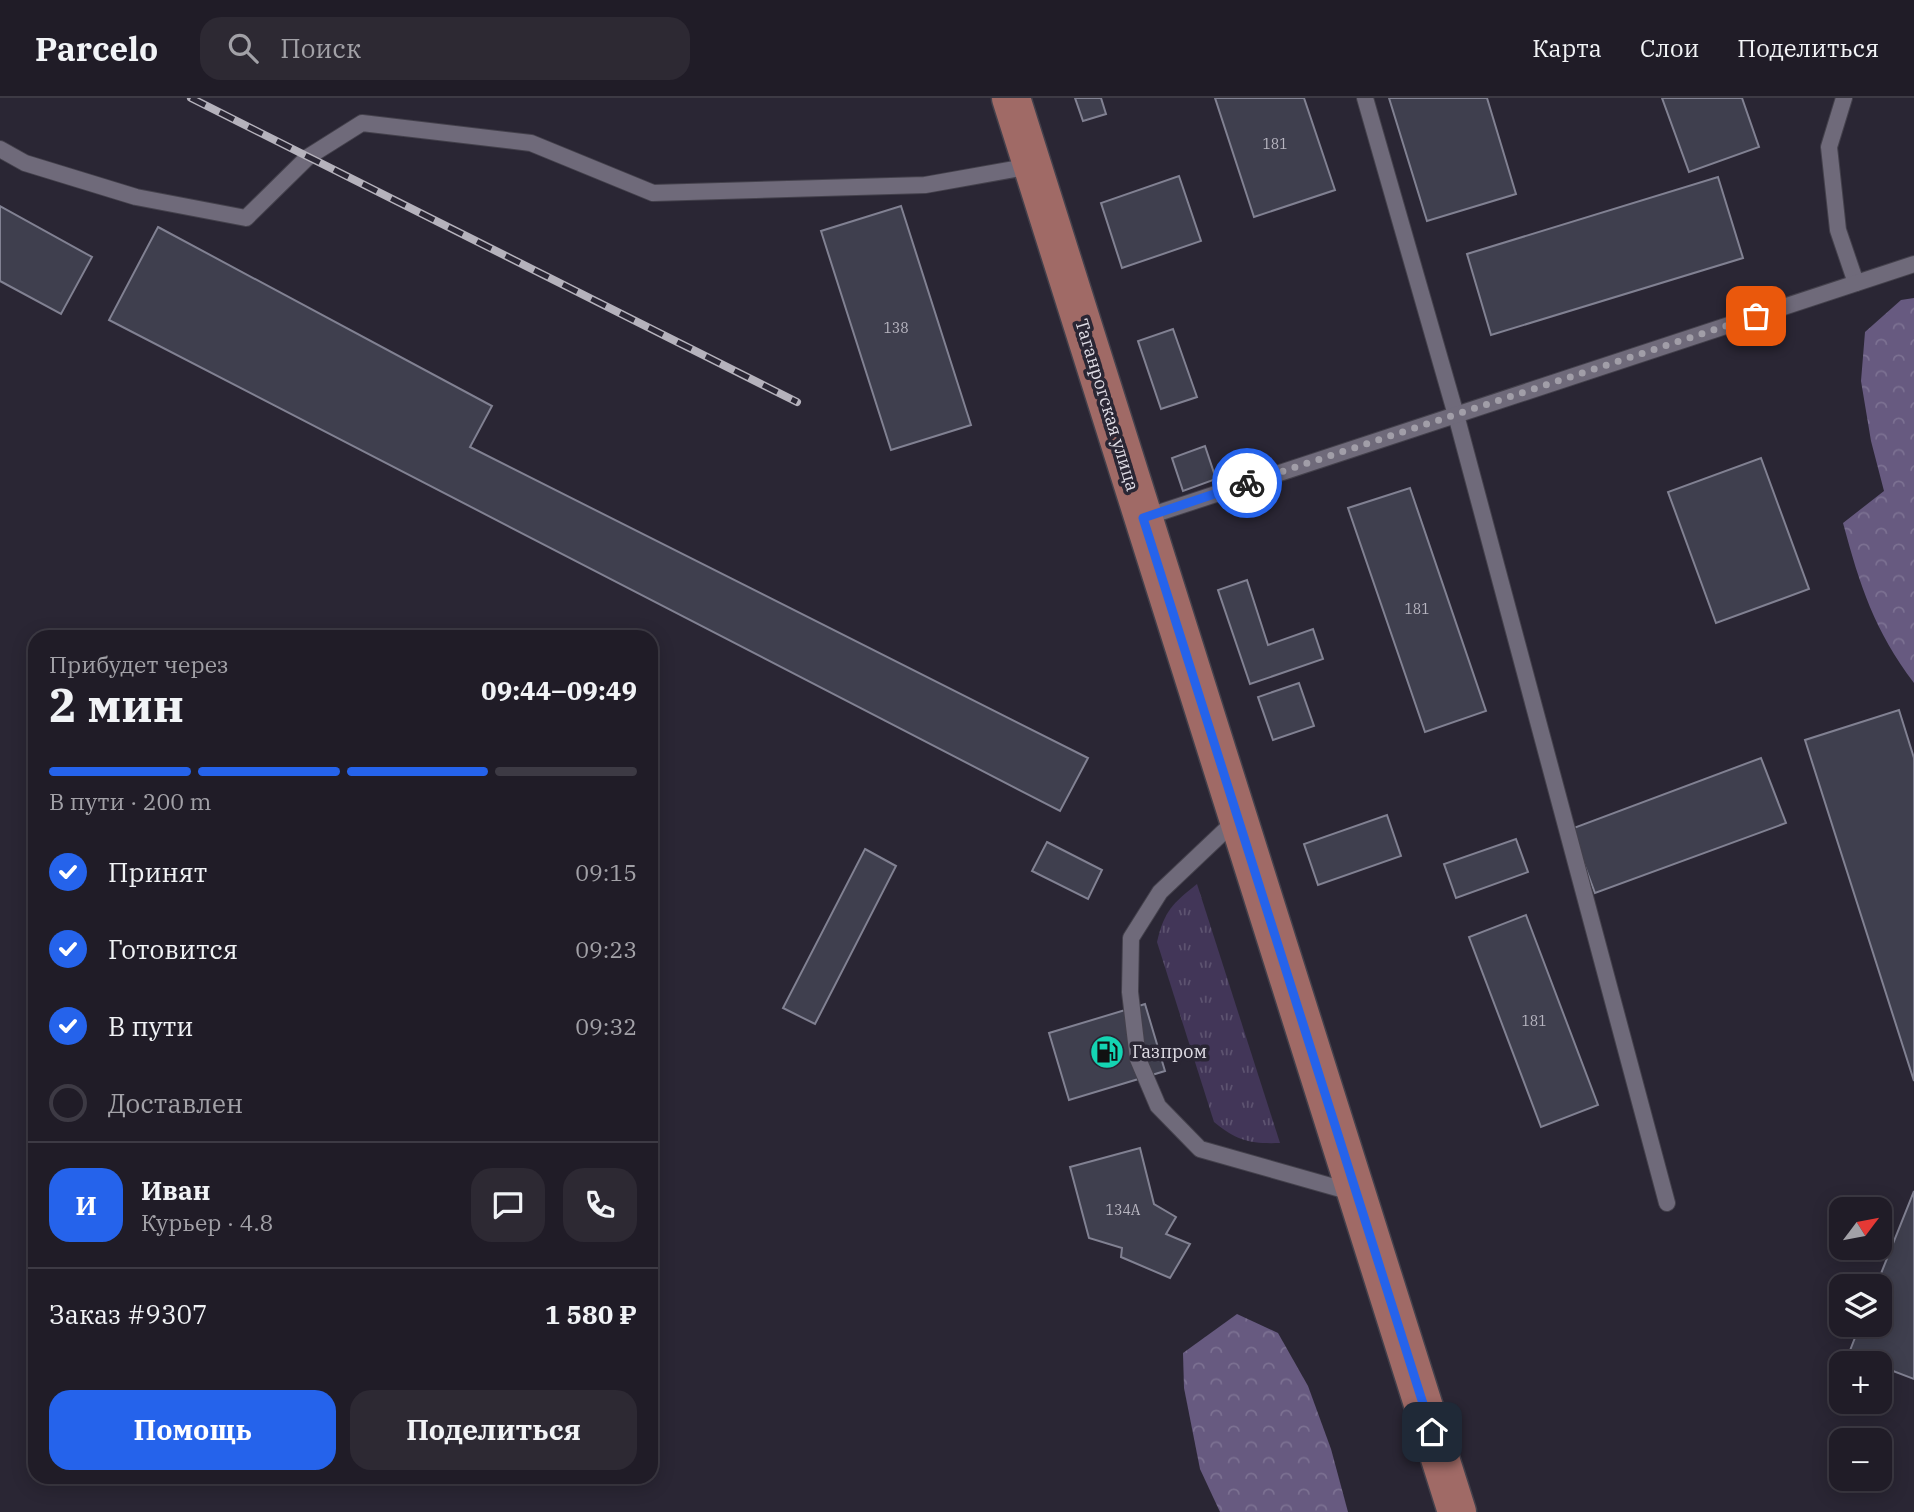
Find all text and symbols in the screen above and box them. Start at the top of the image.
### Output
search box [200,17,690,80]
text: Parcelo [35,27,158,70]
icon: search [224,29,262,67]
text: Поиск [280,31,361,65]
text: Карта [1532,32,1602,64]
text: Слои [1640,32,1699,64]
text: Поделиться [1737,32,1879,64]
house number: 181 [1262,135,1288,153]
pin [1726,286,1786,346]
icon: bag [1737,297,1775,335]
street label: Таганрогская улица [1070,316,1145,494]
house number: 138 [883,319,909,337]
courier [1212,448,1282,518]
icon: bike [1228,464,1266,502]
house number: 181 [1404,600,1430,618]
text: Прибудет через [49,649,229,679]
text: 09:44–09:49 [481,673,637,707]
text: 2 мин [49,675,184,735]
text: В пути · 200 m [49,786,211,816]
icon: check [49,853,87,891]
text: Принят [108,855,207,889]
text: 09:15 [575,857,637,887]
icon: check [49,930,87,968]
text: Готовится [108,932,238,966]
text: 09:23 [575,934,637,964]
icon: check [49,1007,87,1045]
text: В пути [108,1009,193,1043]
text: 09:32 [575,1011,637,1041]
house number: 181 [1521,1012,1547,1030]
fuel station icon: Газпром [1088,1033,1126,1071]
place label: Газпром [1132,1040,1207,1063]
text: Доставлен [108,1086,243,1120]
button: chat [471,1168,545,1242]
button: phone [563,1168,637,1242]
text: Иван [141,1173,210,1207]
text: И [75,1188,97,1222]
north arrow [1829,1197,1892,1260]
map controls [1829,1197,1892,1491]
house number: 134А [1106,1201,1141,1219]
text: Курьер · 4.8 [141,1207,273,1237]
button: layers [1829,1274,1892,1337]
text: Заказ #9307 [49,1297,208,1331]
text: 1 580 ₽ [545,1297,637,1331]
button: + [1829,1351,1892,1414]
button: Помощь [49,1390,336,1470]
button: Поделиться [350,1390,637,1470]
pin [1402,1402,1462,1462]
icon: home [1413,1413,1451,1451]
button: − [1829,1428,1892,1491]

